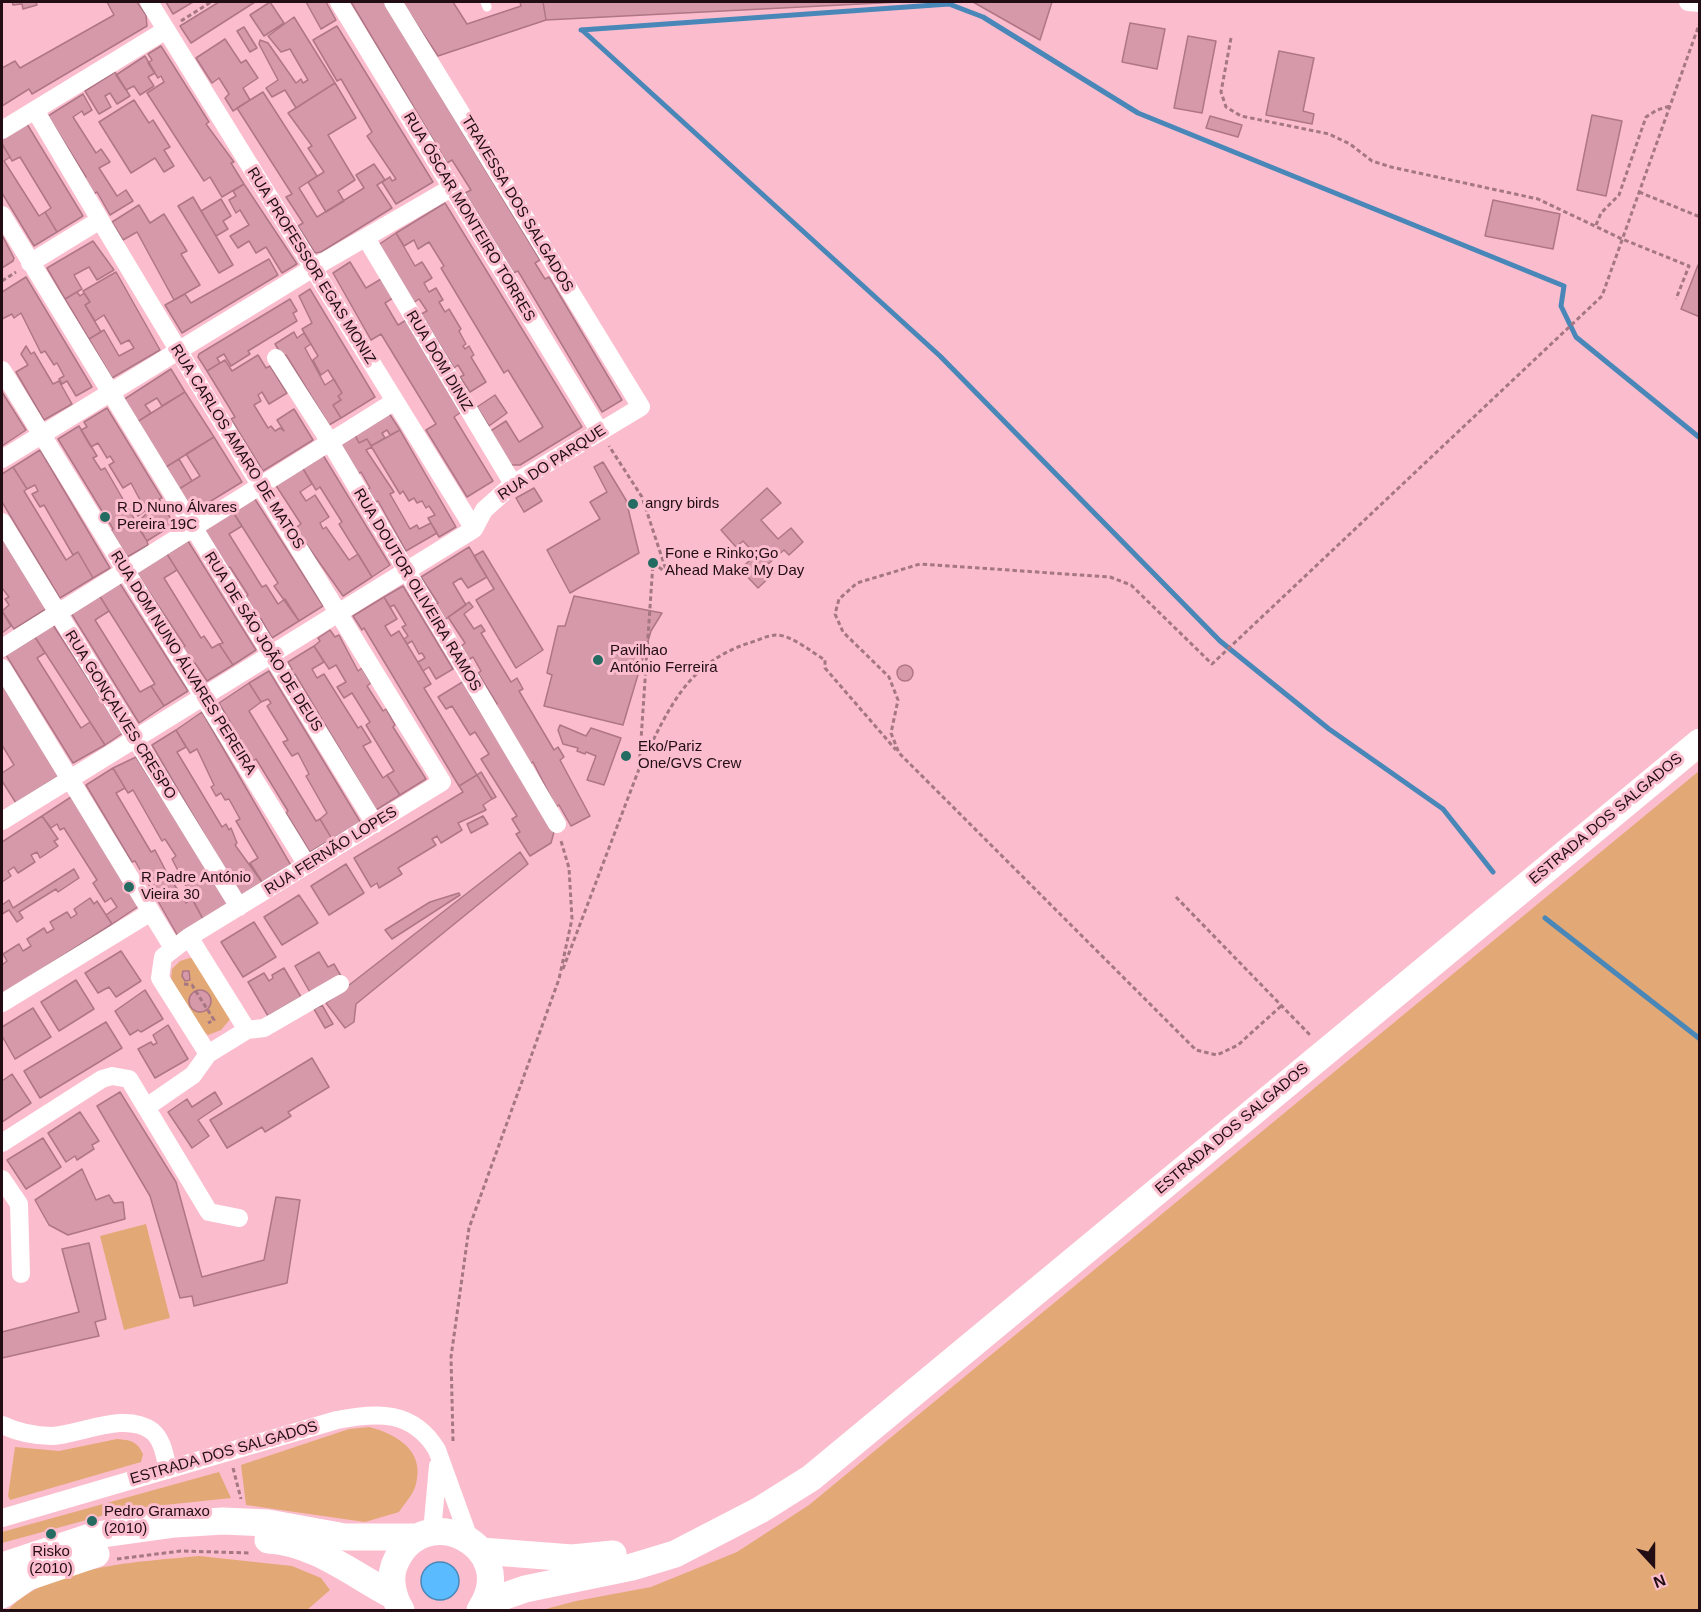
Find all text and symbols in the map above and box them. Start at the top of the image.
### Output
street label: RUA ÓSCAR MONTEIRO TORRES [399,109,539,325]
street label: TRAVESSA DOS SALGADOS [457,113,577,295]
street label: RUA PROFESSOR EGAS MONIZ [243,164,379,368]
street label: RUA DOM DINIZ [402,307,476,415]
street label: RUA CARLOS AMARO DE MATOS [166,341,308,553]
street label: RUA DO PARQUE [495,421,609,505]
street label: RUA DOUTOR OLIVEIRA RAMOS [349,485,485,695]
place label: angry birds [645,495,719,513]
marker: angry birds [626,497,640,511]
place label: R D Nuno Álvares Pereira 19C [117,499,237,534]
marker: R D Nuno Álvares Pereira 19C [98,510,112,524]
place label: Fone e Rinko;Go Ahead Make My Day [665,545,804,580]
street label: RUA DOM NUNO ÁLVARES PEREIRA [106,548,260,778]
street label: RUA DE SÃO JOÃO DE DEUS [200,549,326,735]
marker: Fone e Rinko;Go Ahead Make My Day [646,556,660,570]
street label: RUA GONÇALVES CRESPO [61,627,179,803]
place label: Pavilhao António Ferreira [610,642,718,677]
marker: Pavilhao António Ferreira [591,653,605,667]
place label: Eko/Pariz One/GVS Crew [638,738,741,773]
marker: Eko/Pariz One/GVS Crew [619,749,633,763]
street label: ESTRADA DOS SALGADOS [1526,750,1686,888]
street label: RUA FERNÃO LOPES [262,803,400,899]
place label: R Padre António Vieira 30 [141,869,251,904]
marker: R Padre António Vieira 30 [122,880,136,894]
street label: ESTRADA DOS SALGADOS [1152,1060,1312,1198]
street label: ESTRADA DOS SALGADOS [128,1418,320,1488]
place label: Pedro Gramaxo (2010) [104,1503,210,1538]
marker: Pedro Gramaxo (2010) [85,1514,99,1528]
marker: Risko (2010) [44,1527,58,1541]
north arrow [1623,1534,1683,1594]
place label: Risko (2010) [29,1543,73,1578]
text: N [1651,1571,1668,1591]

